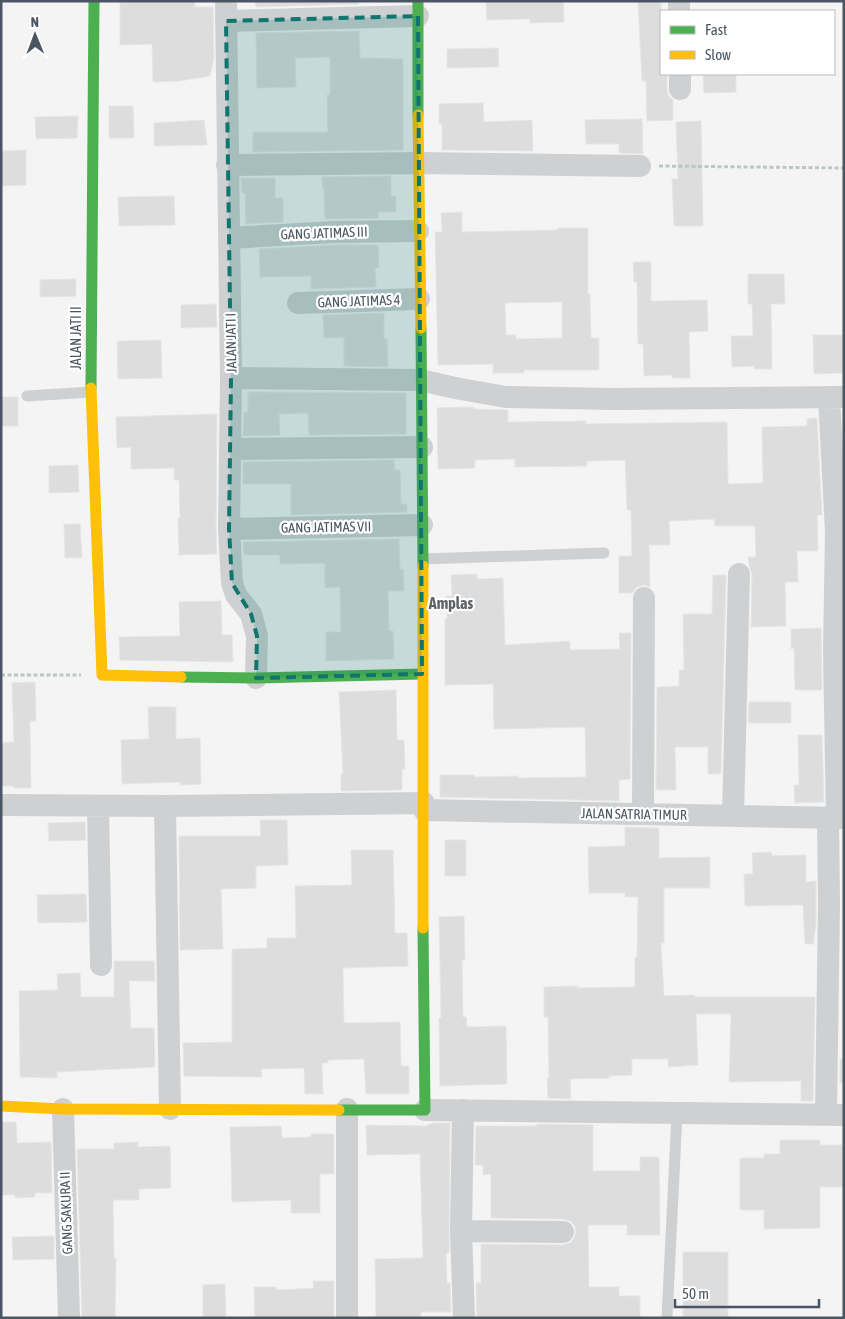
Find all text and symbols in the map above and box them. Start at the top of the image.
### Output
north arrow [10,10,60,60]
legend [660,10,835,75]
text: N [31,14,39,30]
text: Fast [705,21,727,38]
text: Slow [705,46,731,63]
street label: GANG JATIMAS III [280,223,368,243]
street label: GANG JATIMAS 4 [317,292,401,310]
street label: JALAN JATI II [68,306,84,370]
street label: JALAN JATI I [222,313,240,373]
street label: GANG JATIMAS VII [281,518,371,536]
district label: Amplas [428,594,473,612]
street label: JALAN SATRIA TIMUR [581,805,687,823]
street label: GANG SAKURA II [57,1171,75,1255]
scale bar [675,1276,819,1308]
text: 50 m [682,1285,709,1302]

